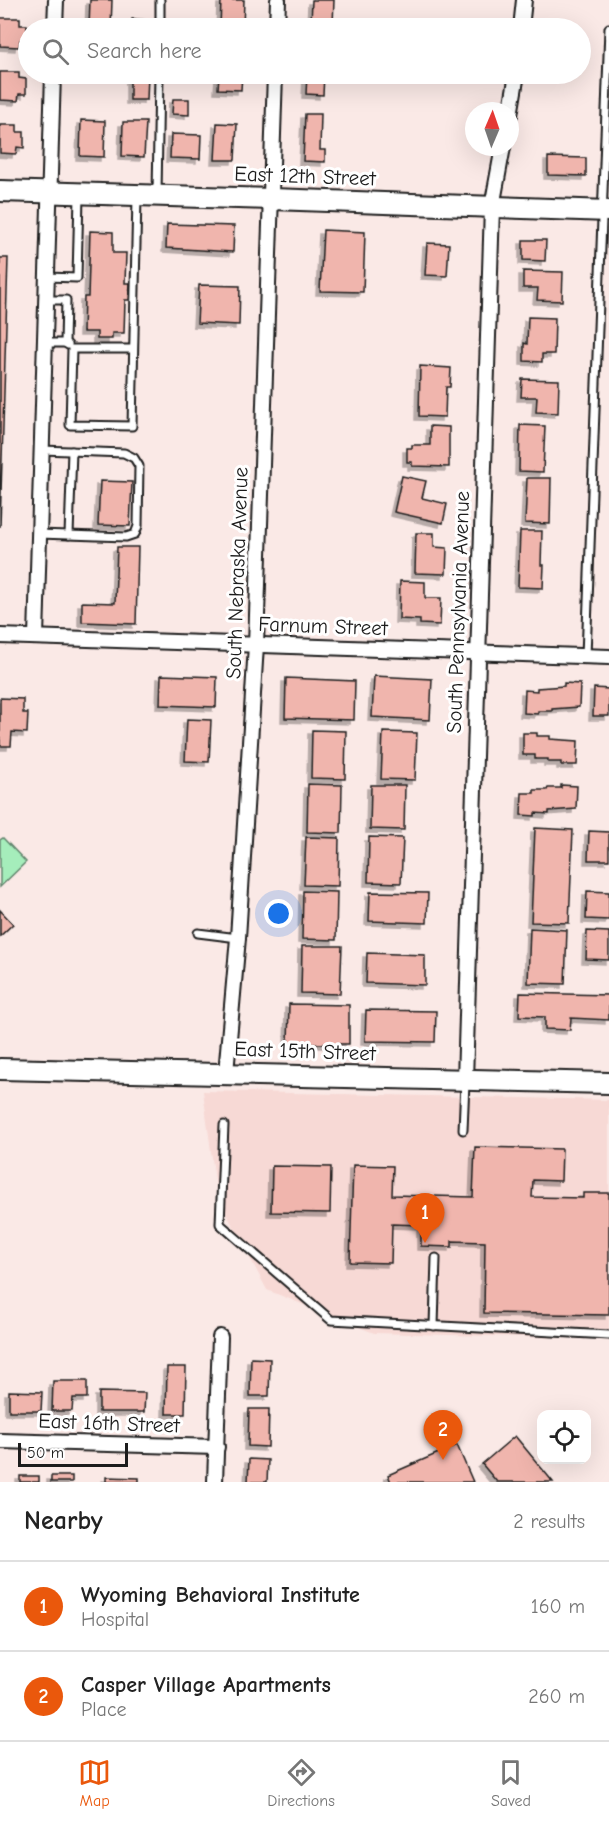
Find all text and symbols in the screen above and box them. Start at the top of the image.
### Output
search box [18,18,591,84]
icon: search [39,35,72,68]
text: Search here [87,38,202,64]
north arrow [465,102,519,156]
street label: East 12th Street [234,162,377,190]
street label: South Nebraska Avenue [221,466,253,680]
street label: South Pennsylvania Avenue [442,490,474,734]
street label: Farnum Street [258,612,389,640]
your location [264,899,293,928]
street label: East 15th Street [234,1037,377,1066]
pin: 1 [406,1194,444,1243]
street label: East 16th Street [38,1409,181,1438]
pin: 2 [424,1410,462,1460]
map controls [537,1410,591,1464]
button: locate [537,1410,591,1464]
scale bar [18,1440,128,1468]
text: 50 m [27,1444,64,1462]
text: Nearby [24,1506,103,1536]
text: 2 results [513,1510,585,1533]
text: Wyoming Behavioral Institute [81,1582,360,1608]
text: 1 [40,1595,47,1618]
text: 160 m [531,1595,585,1618]
text: Hospital [81,1608,149,1631]
text: Casper Village Apartments [81,1672,331,1698]
text: 2 [39,1685,48,1708]
text: 260 m [528,1685,585,1708]
text: Place [81,1698,127,1721]
tab: Map [78,1756,111,1810]
tab: Directions [267,1756,335,1810]
tab: Saved [491,1756,531,1810]

